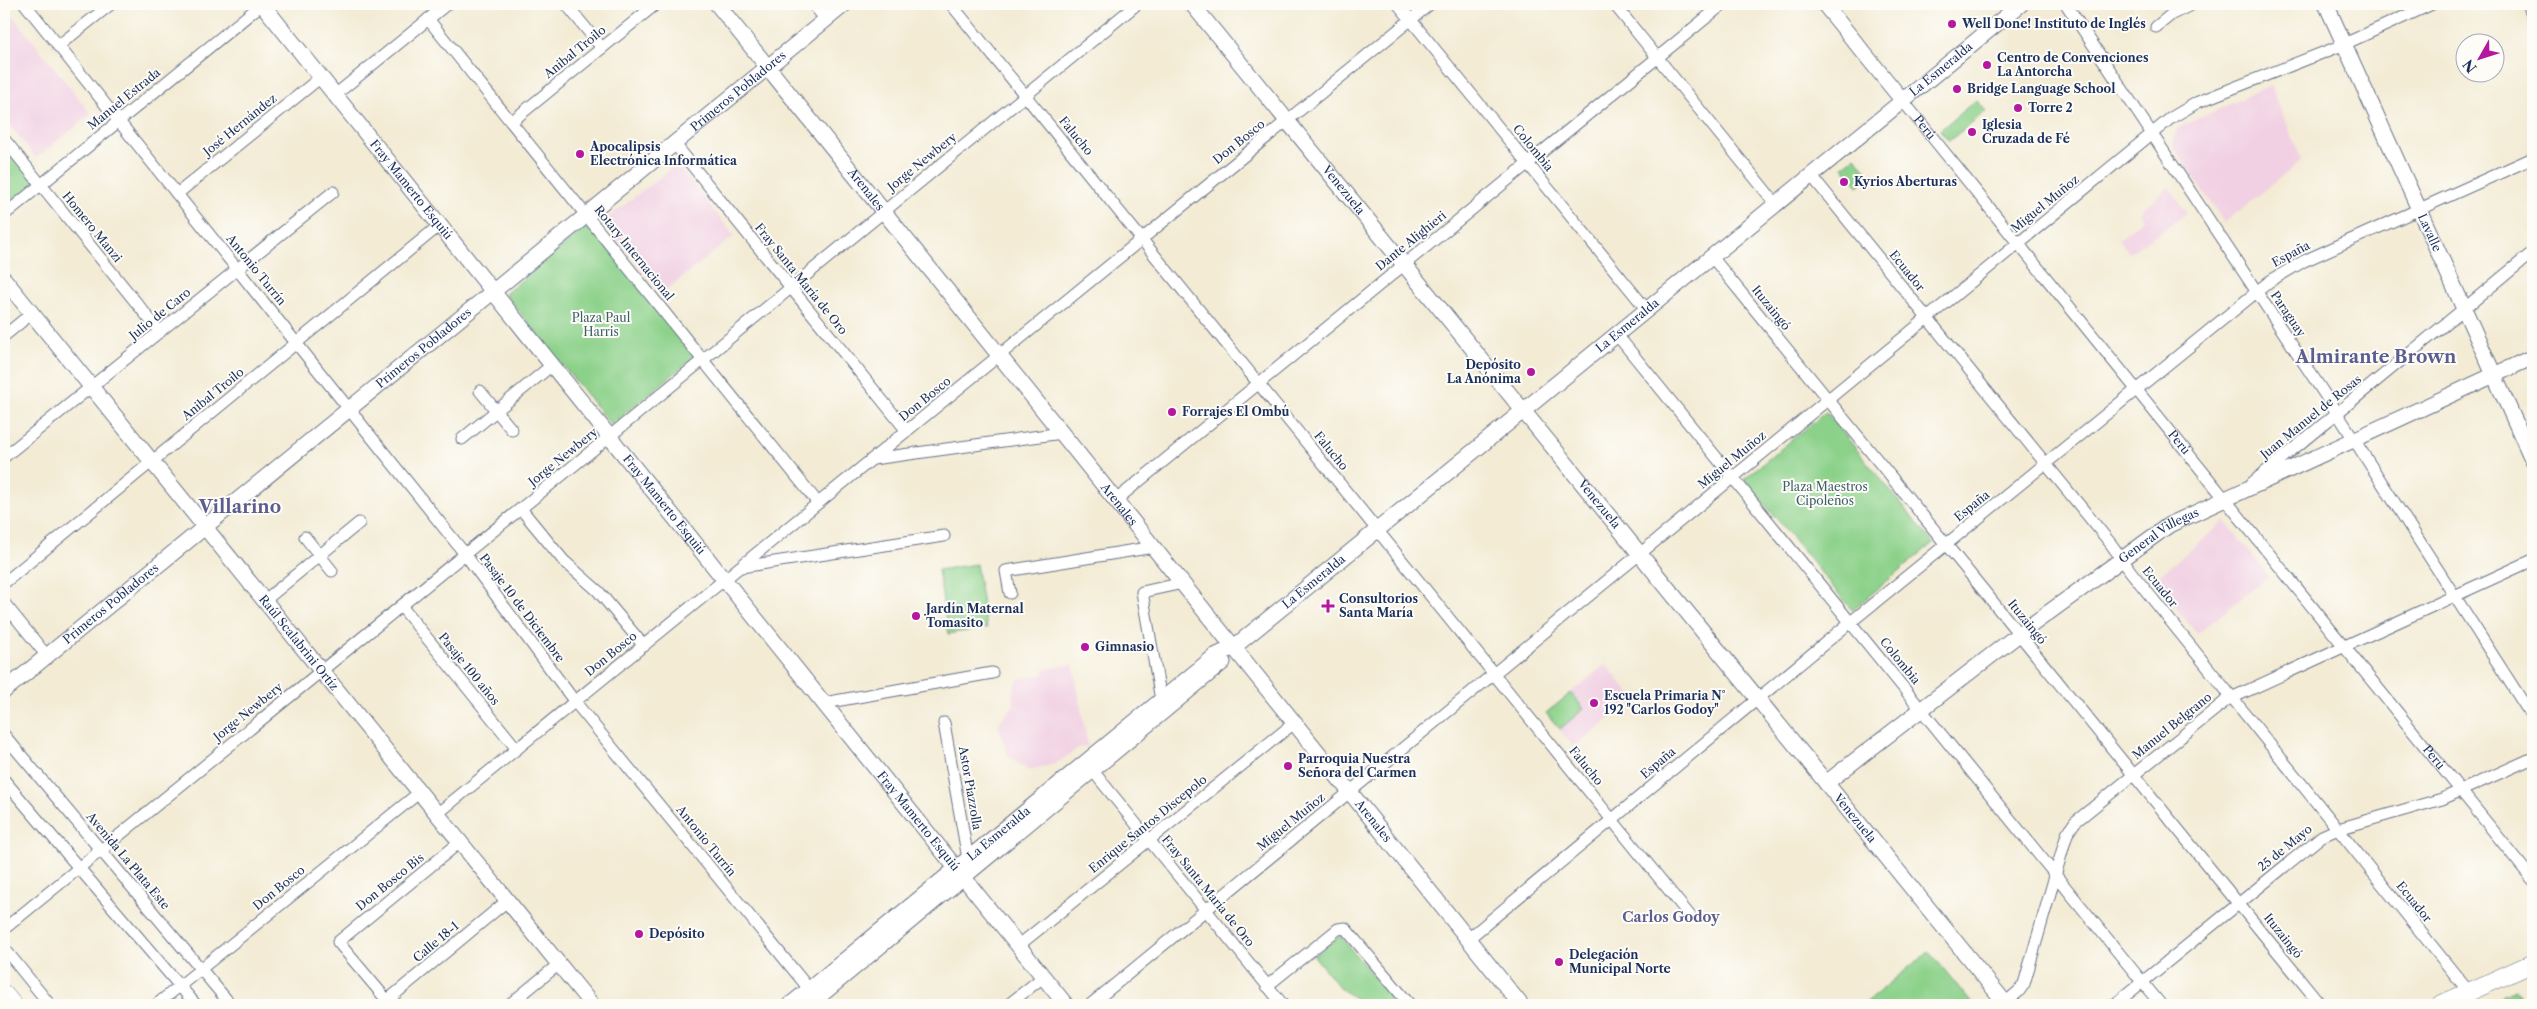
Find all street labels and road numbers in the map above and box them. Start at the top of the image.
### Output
street label: Anibal Troilo [540,22,609,82]
street label: La Esmeralda [1906,38,1976,99]
street label: Primeros Pobladores [687,47,789,134]
street label: Manuel Estrada [84,64,164,133]
street label: José Hernández [198,90,279,160]
street label: Perú [1911,112,1939,143]
street label: Falucho [1056,113,1097,158]
street label: Don Bosco [1210,116,1268,167]
street label: Colombia [1510,121,1557,175]
street label: Jorge Newbery [883,129,959,195]
street label: Fray Mamerto Esquiú [367,136,456,243]
street label: Venezuela [1319,161,1369,218]
street label: Arenales [844,164,888,213]
street label: Miguel Muñoz [2008,172,2082,236]
street label: Homero Manzi [59,188,126,265]
street label: Rotary Internacional [591,202,678,304]
street label: Dante Alighieri [1372,207,1449,274]
street label: Lavalle [2415,211,2445,254]
street label: Fray Santa María de Oro [752,220,851,337]
street label: Antonio Turrín [223,231,290,308]
street label: España [2269,237,2313,270]
street label: Ecuador [1886,247,1928,294]
street label: Ituzaingó [1749,282,1794,333]
street label: Julio de Caro [125,284,193,344]
street label: Paraguay [2268,288,2309,340]
street label: La Esmeralda [1592,295,1662,355]
street label: Primeros Pobladores [373,304,474,391]
street label: Anibal Troilo [178,364,247,424]
street label: Juan Manuel de Rosas [2256,371,2364,463]
street label: Don Bosco [896,373,954,424]
street label: Jorge Newbery [524,424,600,490]
street label: Perú [2165,427,2194,458]
street label: Falucho [1311,428,1352,473]
street label: Miguel Muñoz [1695,428,1769,492]
street label: Fray Mamerto Esquiú [620,451,709,558]
street label: Venezuela [1575,476,1624,532]
street label: Arenales [1097,479,1141,528]
street label: España [1951,486,1993,524]
street label: General Villegas [2115,504,2201,566]
street label: Pasaje 10 de Diciembre [477,550,568,665]
street label: La Esmeralda [1279,551,1349,612]
street label: Primeros Pobladores [60,560,161,647]
street label: Ecuador [2139,563,2181,610]
street label: Raúl Scalabrini Ortíz [256,592,342,693]
street label: Ituzaingó [2005,596,2050,647]
street label: Don Bosco [582,628,640,679]
street label: Pasaje 100 años [436,629,503,708]
street label: Colombia [1877,634,1924,688]
street label: Jorge Newbery [209,679,285,745]
street label: Manuel Belgrano [2129,689,2214,762]
street label: Perú [2420,742,2449,773]
street label: Falucho [1566,743,1607,788]
street label: España [1637,743,1679,782]
street label: Astor Piazzolla [956,744,985,832]
street label: Fray Mamerto Esquiú [874,768,964,874]
street label: Enrique Santos Discepolo [1086,771,1210,876]
street label: Miguel Muñoz [1254,790,1328,854]
street label: Venezuela [1830,790,1880,846]
street label: Arenales [1352,796,1395,845]
street label: Antonio Turrín [673,802,740,879]
street label: La Esmeralda [964,803,1033,864]
street label: Avenida La Plata Este [83,808,174,912]
street label: 25 de Mayo [2254,821,2315,874]
street label: Fray Santa María de Oro [1159,832,1258,949]
street label: Don Bosco Bis [353,850,427,914]
street label: Don Bosco [250,862,308,913]
street label: Ecuador [2393,878,2435,925]
street label: Ituzaingó [2261,910,2306,961]
street label: Calle 18-1 [410,918,462,965]

